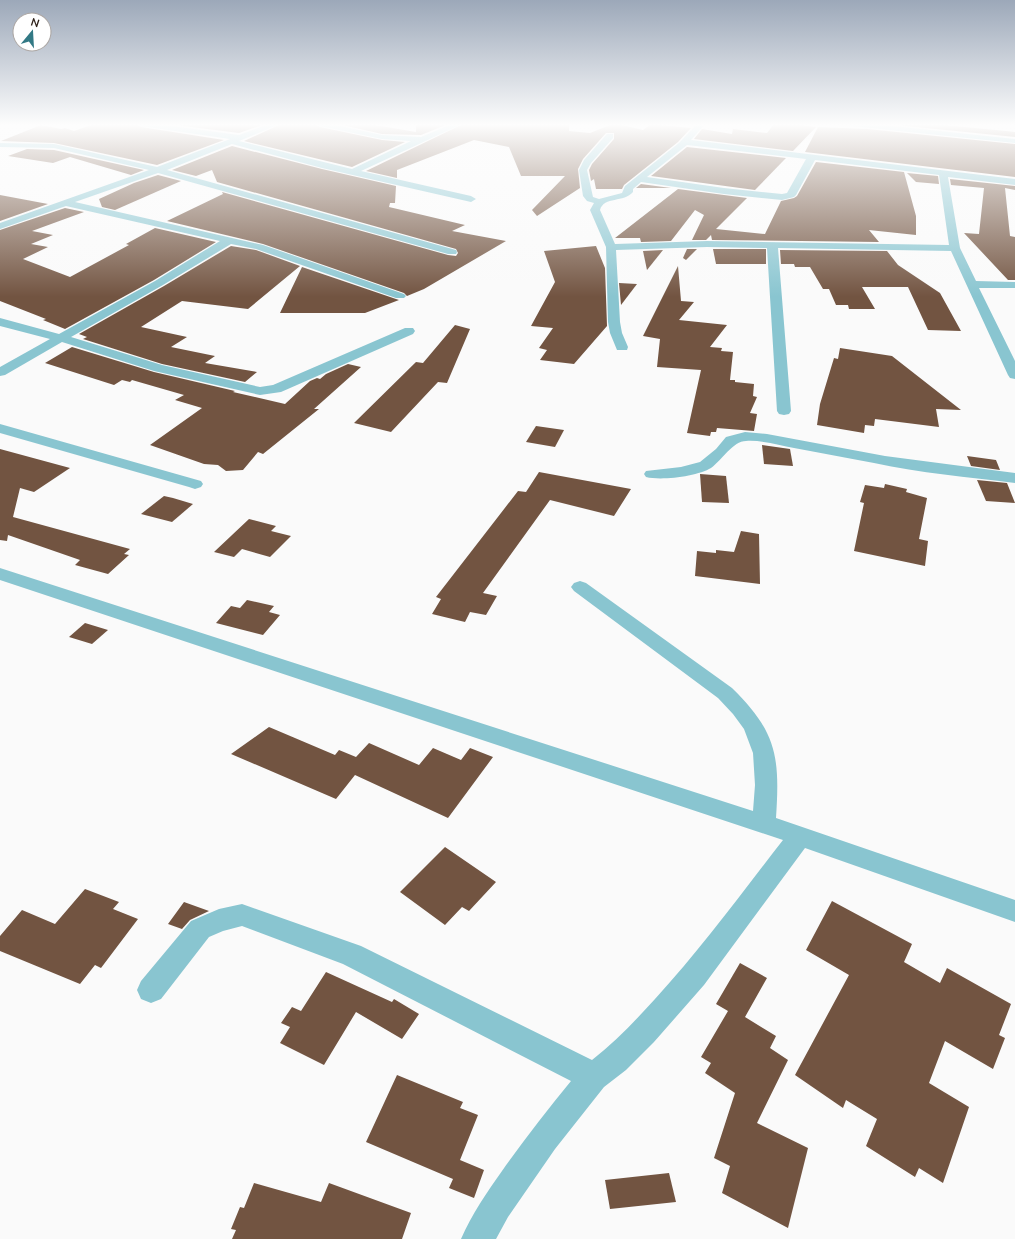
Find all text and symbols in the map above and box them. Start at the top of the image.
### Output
north arrow [12,12,52,52]
text: N [29,15,41,30]

